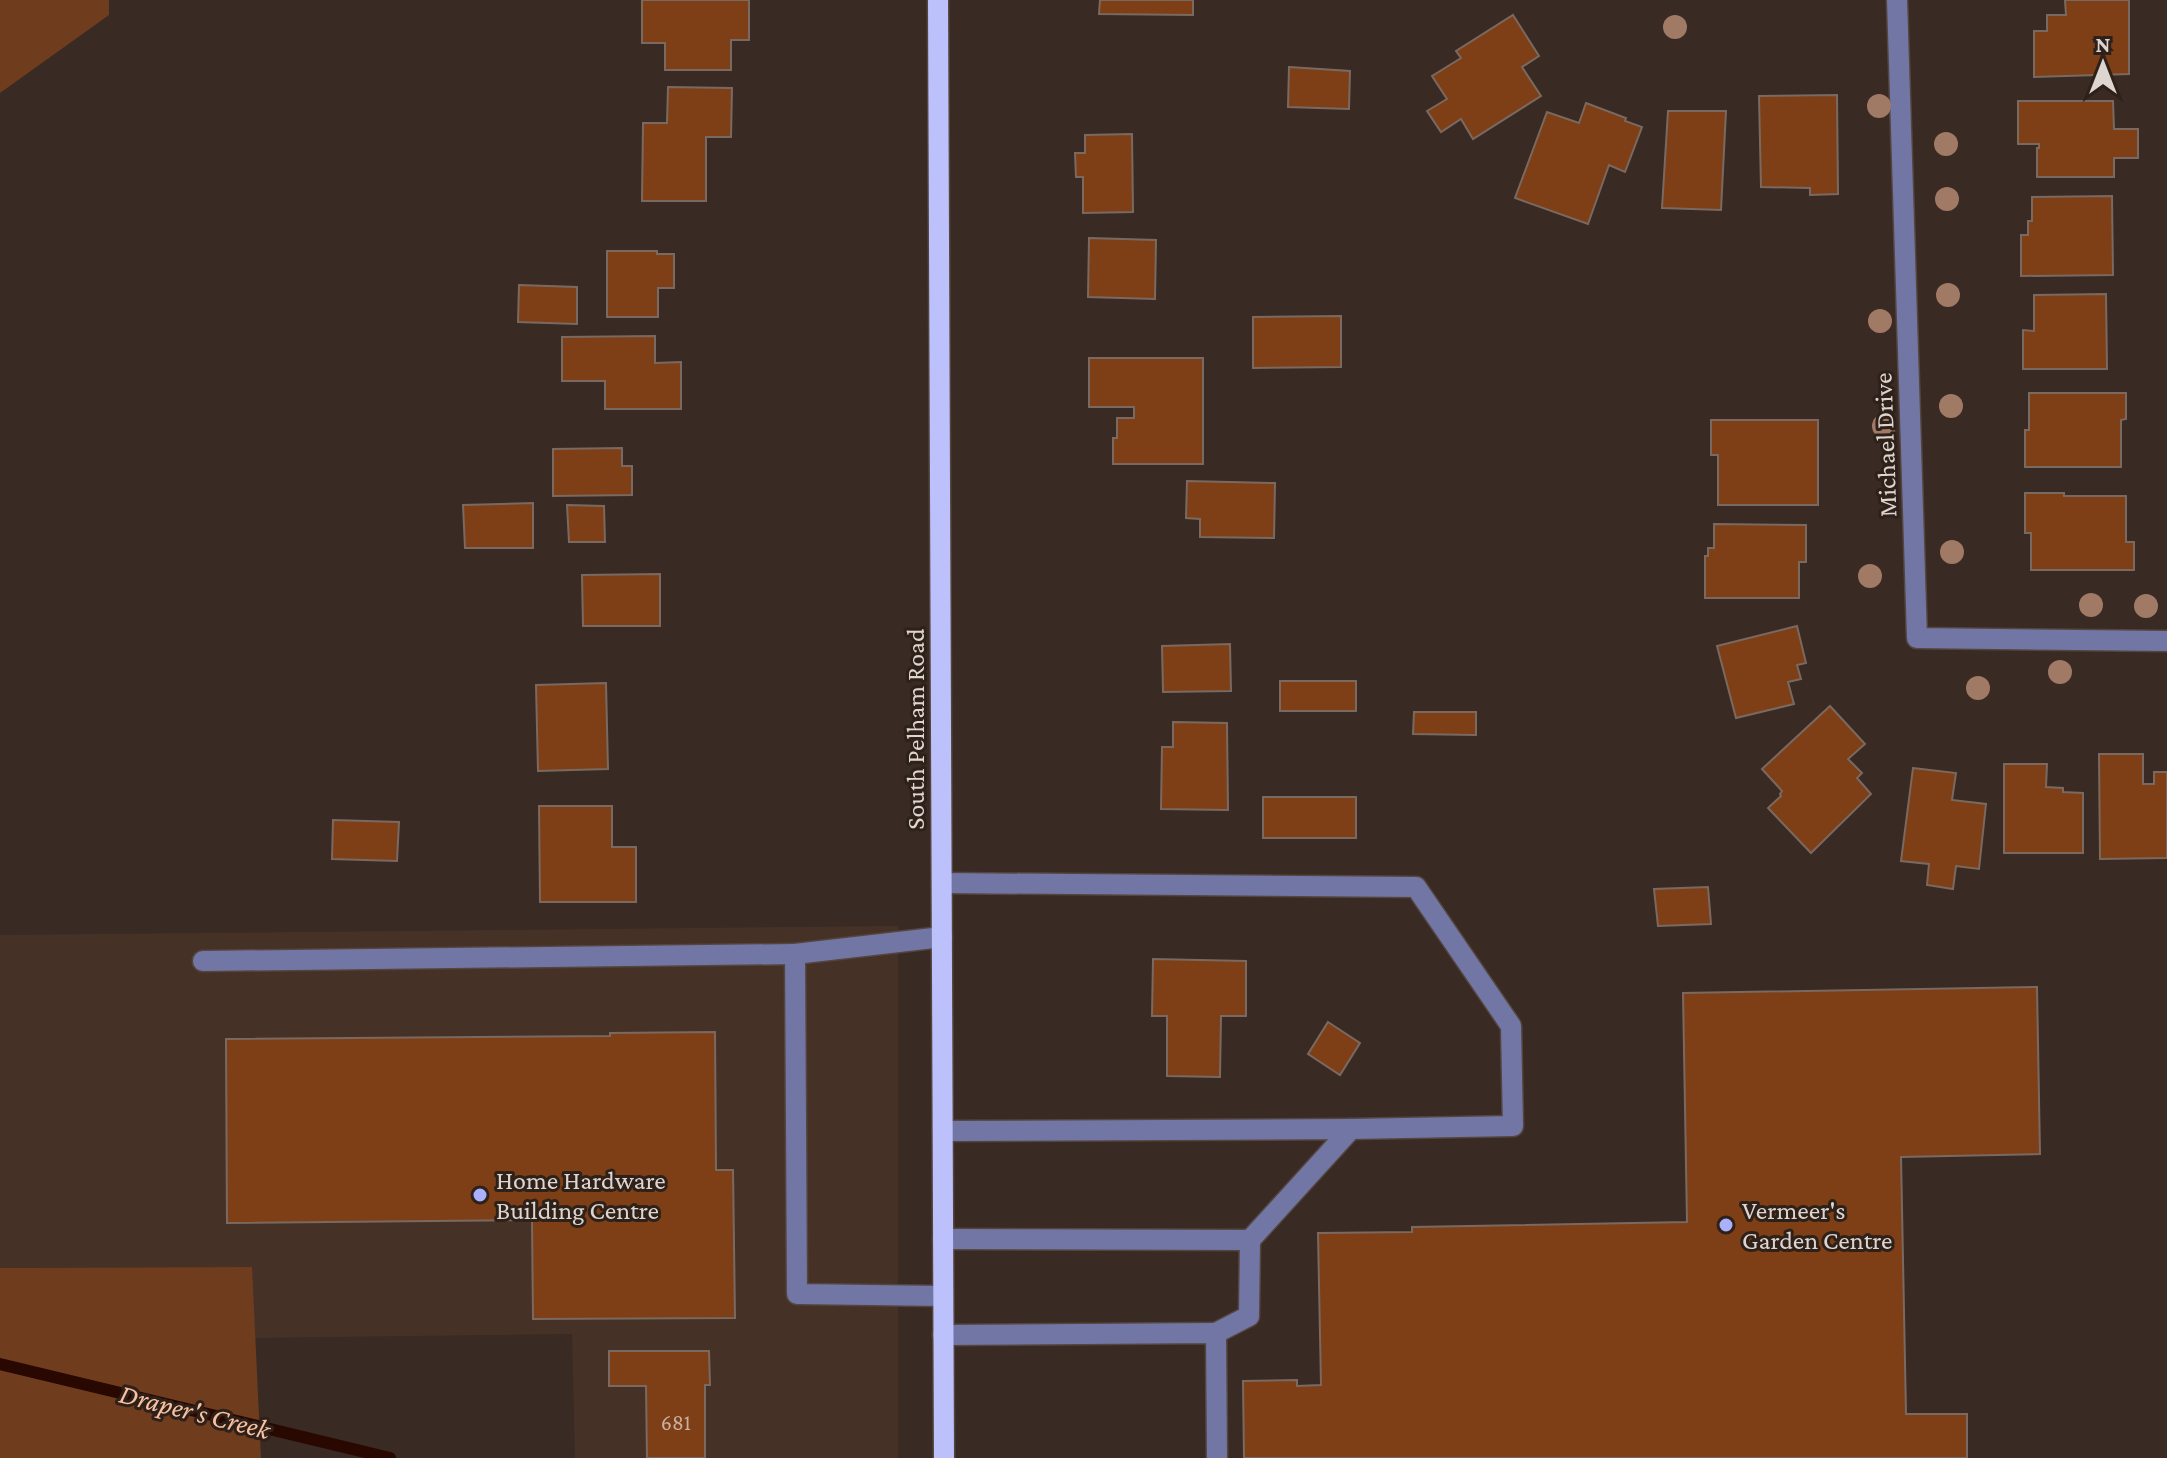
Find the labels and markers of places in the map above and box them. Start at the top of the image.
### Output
place label: Home Hardware Building Centre [496,1166,666,1225]
marker: Home Hardware Building Centre [471,1186,489,1204]
place label: Vermeer's Garden Centre [1742,1196,1892,1255]
marker: Vermeer's Garden Centre [1717,1216,1735,1234]

